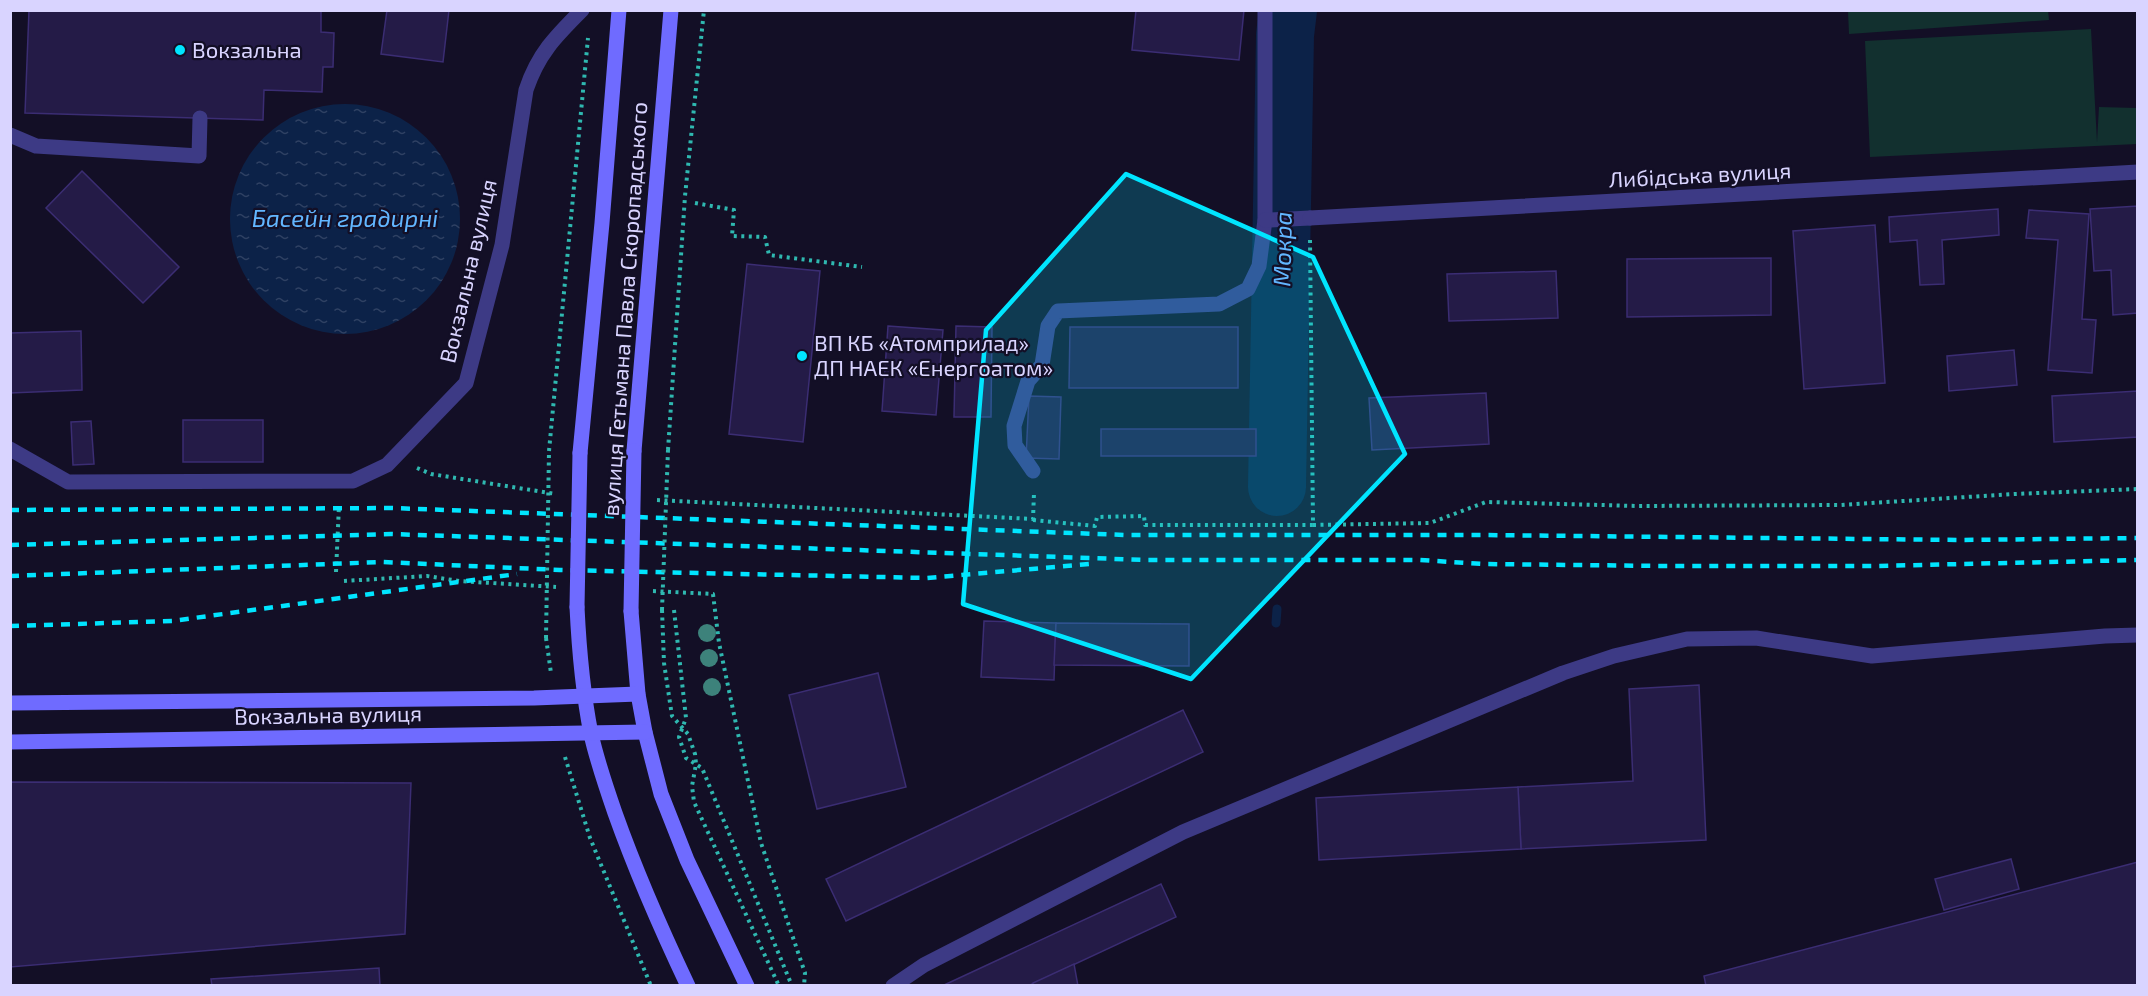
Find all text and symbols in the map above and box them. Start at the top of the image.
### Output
place label: Вокзальна [192,36,302,62]
marker: Вокзальна [173,43,187,57]
street label: вулиця Гетьмана Павла Скоропадського [597,101,652,517]
street label: Либідська вулиця [1608,156,1792,193]
street label: Вокзальна вулиця [433,176,502,365]
water label: Басейн градирні [252,203,438,232]
water label: Мокра [1266,211,1297,287]
place label: ВП КБ «Атомприлад» ДП НАЕК «Енергоатом» [814,329,1053,380]
marker: ВП КБ «Атомприлад» ДП НАЕК «Енергоатом» [795,349,809,363]
street label: Вокзальна вулиця [234,699,422,730]

